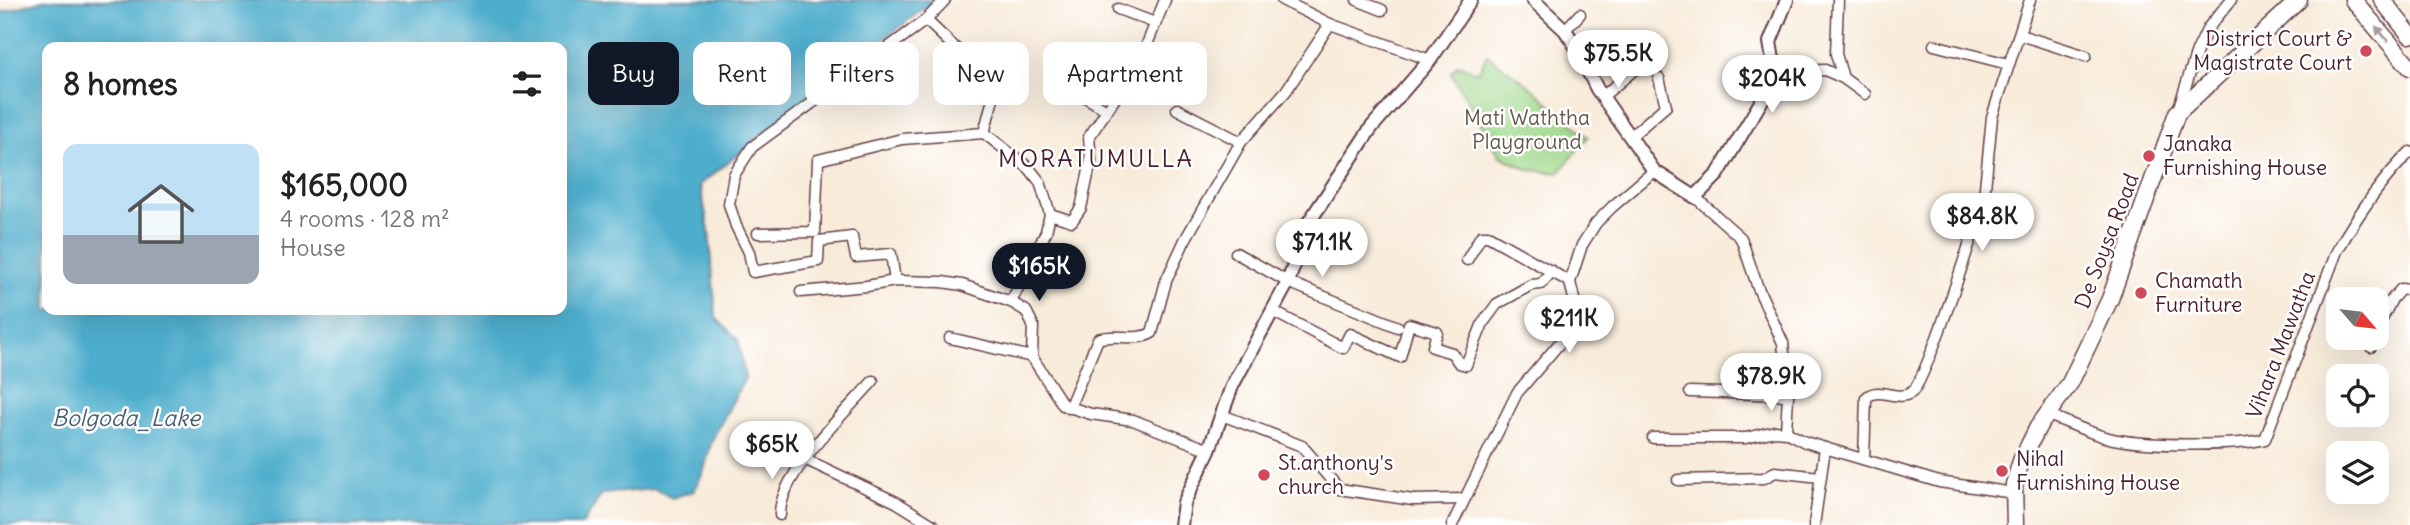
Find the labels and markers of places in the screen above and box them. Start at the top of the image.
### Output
place label: District Court & Magistrate Court [2193,25,2352,76]
pin: $75.5K [1561,31,1675,90]
marker: District Court & Magistrate Court [2358,43,2374,59]
pin: $204K [1723,55,1821,115]
place label: Janaka Furnishing House [2163,130,2327,181]
marker: Janaka Furnishing House [2141,148,2157,164]
pin: $84.8K [1925,194,2039,253]
pin: $71.1K [1265,219,1379,279]
pin: $165K [990,244,1088,303]
place label: Chamath Furniture [2155,267,2243,318]
marker: Chamath Furniture [2133,285,2149,301]
pin: $211K [1520,296,1618,355]
pin: $78.9K [1714,354,1828,413]
pin: $65K [731,421,813,481]
place label: Nihal Furnishing House [2016,445,2180,496]
place label: St.anthony's church [1278,449,1393,500]
marker: Nihal Furnishing House [1994,463,2010,479]
marker: St.anthony's church [1256,467,1272,483]

